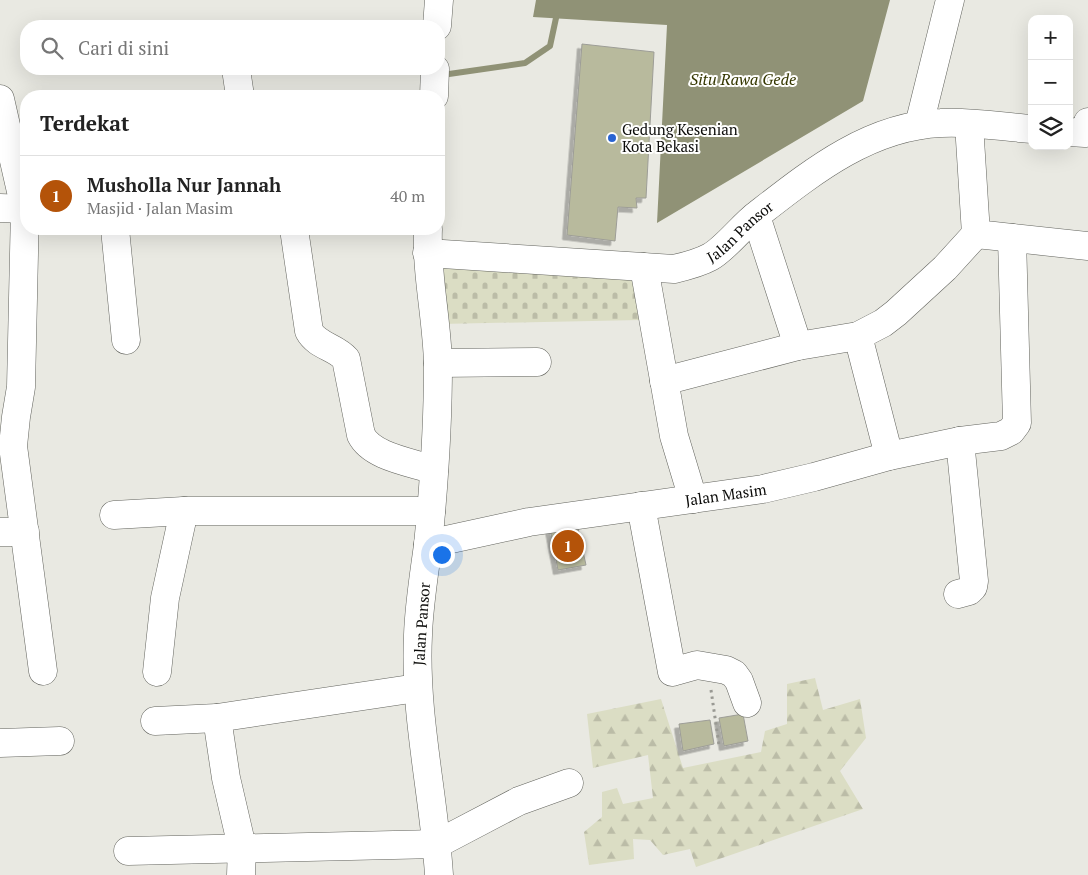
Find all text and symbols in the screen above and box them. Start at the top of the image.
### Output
map controls [1028,15,1073,150]
button: + [1028,15,1073,60]
search box [20,20,445,75]
icon: search [38,34,66,62]
text: Cari di sini [78,35,169,60]
button: − [1028,60,1073,105]
water label: Situ Rawa Gede [690,68,796,90]
button: layers [1028,105,1073,150]
text: Terdekat [40,109,129,137]
place label: Gedung Kesenian Kota Bekasi [622,119,738,156]
marker: Gedung Kesenian Kota Bekasi [606,132,618,144]
text: Musholla Nur Jannah [87,172,281,197]
text: 1 [51,185,61,207]
text: 40 m [390,185,425,207]
street label: Jalan Pansor [703,196,777,267]
text: Masjid · Jalan Masim [87,197,233,219]
street label: Jalan Masim [684,479,768,510]
pin: 1 [552,527,584,565]
your location [429,542,455,568]
street label: Jalan Pansor [408,582,434,666]

